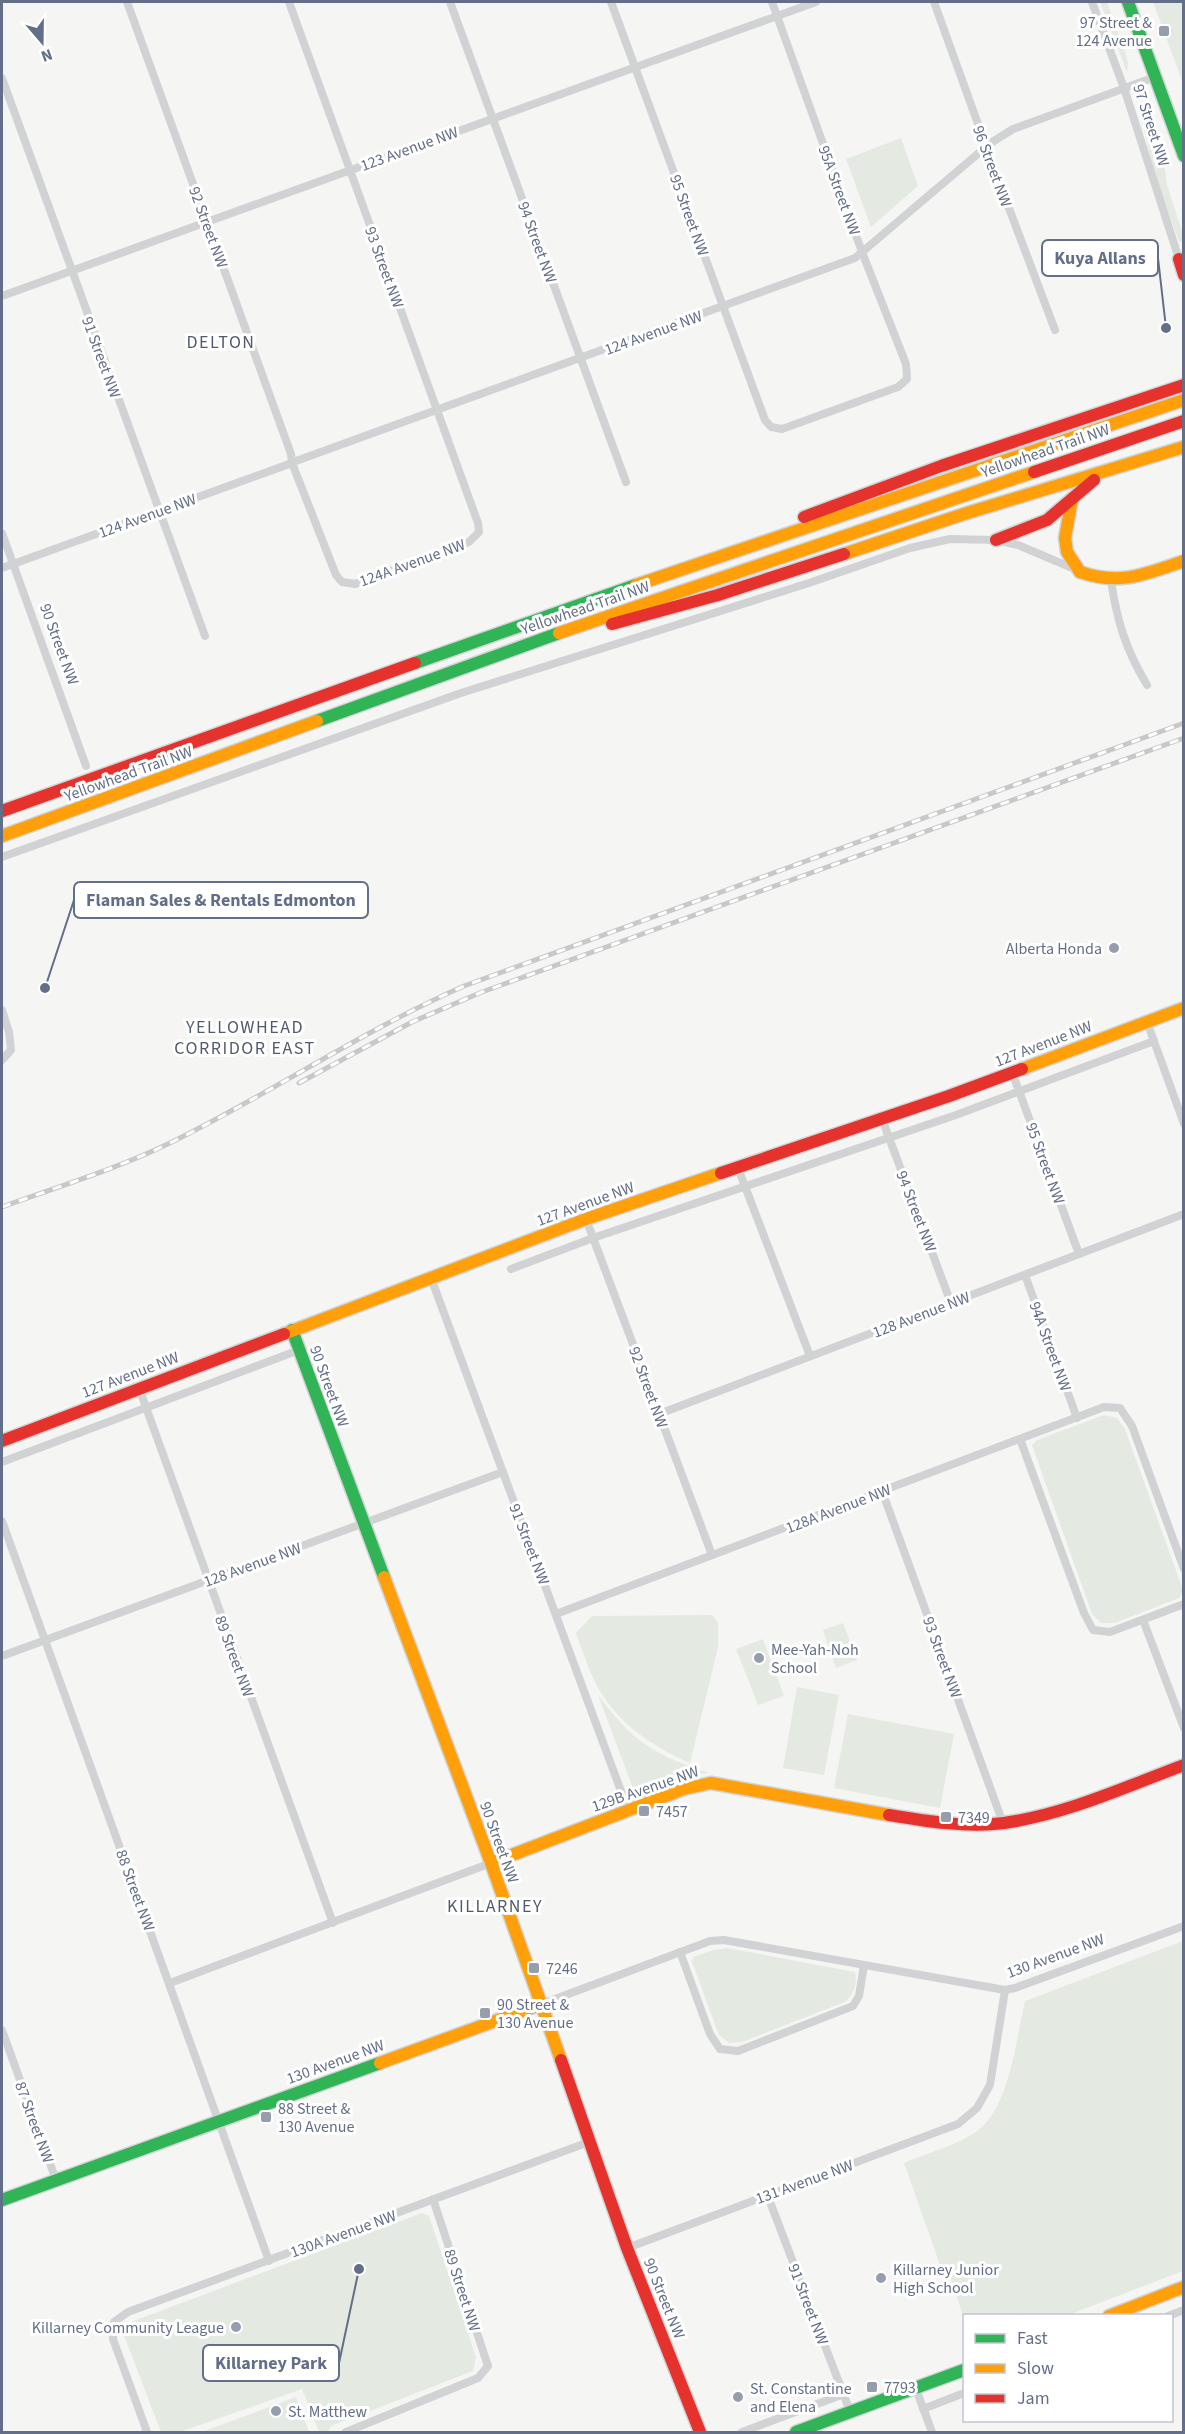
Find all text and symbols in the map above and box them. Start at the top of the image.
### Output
north arrow [12,12,72,72]
place label: 97 Street & 124 Avenue [1076,12,1152,52]
marker: 97 Street & 124 Avenue [1157,24,1171,38]
text: N [38,43,56,67]
street label: 97 Street NW [1127,81,1175,170]
street label: 123 Avenue NW [357,121,462,177]
street label: 96 Street NW [967,122,1017,211]
street label: 95A Street NW [813,142,866,239]
street label: 95 Street NW [664,171,714,260]
street label: 92 Street NW [183,183,233,272]
street label: 94 Street NW [512,198,562,287]
street label: 93 Street NW [359,223,409,312]
callout: Kuya Allans [1042,240,1158,276]
text: Kuya Allans [1054,246,1146,271]
street label: 124 Avenue NW [601,305,706,361]
street label: 91 Street NW [76,313,126,402]
district label: DELTON [187,330,255,355]
street label: Yellowhead Trail NW [977,418,1113,484]
street label: 124 Avenue NW [95,488,200,544]
street label: 124A Avenue NW [356,533,469,592]
street label: Yellowhead Trail NW [517,575,653,641]
street label: 90 Street NW [34,600,84,689]
street label: Yellowhead Trail NW [60,740,196,808]
callout: Flaman Sales & Rentals Edmonton [74,882,368,918]
text: Flaman Sales & Rentals Edmonton [86,888,356,913]
place label: Alberta Honda [1006,938,1102,960]
marker: Alberta Honda [1107,941,1121,955]
district label: YELLOWHEAD CORRIDOR EAST [174,1015,316,1061]
street label: 127 Avenue NW [992,1015,1096,1073]
street label: 95 Street NW [1020,1119,1070,1208]
street label: 94 Street NW [891,1168,942,1256]
street label: 127 Avenue NW [533,1176,638,1232]
street label: 128 Avenue NW [870,1286,974,1344]
street label: 94A Street NW [1024,1298,1077,1395]
street label: 90 Street NW [304,1342,354,1431]
street label: 92 Street NW [623,1343,673,1432]
street label: 127 Avenue NW [79,1346,183,1404]
street label: 128A Avenue NW [783,1479,895,1539]
street label: 91 Street NW [504,1501,555,1589]
street label: 128 Avenue NW [200,1537,305,1593]
street label: 89 Street NW [209,1612,259,1701]
street label: 93 Street NW [917,1613,967,1702]
place label: Mee-Yah-Noh School [771,1639,859,1679]
marker: Mee-Yah-Noh School [752,1651,766,1665]
street label: 129B Avenue NW [589,1760,702,1818]
street label: 90 Street NW [474,1798,524,1887]
place label: 7457 [656,1801,688,1823]
marker: 7457 [637,1804,651,1818]
place label: 7349 [958,1807,990,1829]
marker: 7349 [939,1810,953,1824]
street label: 88 Street NW [110,1846,160,1935]
district label: KILLARNEY [447,1894,543,1919]
street label: 130 Avenue NW [1003,1928,1108,1984]
place label: 7246 [546,1958,578,1980]
marker: 7246 [527,1961,541,1975]
place label: 90 Street & 130 Avenue [497,1994,573,2034]
marker: 90 Street & 130 Avenue [478,2006,492,2020]
street label: 130 Avenue NW [283,2034,388,2090]
street label: 87 Street NW [9,2078,59,2167]
place label: 88 Street & 130 Avenue [278,2098,354,2138]
marker: 88 Street & 130 Avenue [259,2110,273,2124]
street label: 131 Avenue NW [752,2154,857,2210]
street label: 130A Avenue NW [287,2204,400,2263]
street label: 89 Street NW [438,2246,486,2335]
street label: 90 Street NW [638,2255,690,2342]
place label: Killarney Junior High School [893,2259,999,2299]
street label: 91 Street NW [783,2261,834,2349]
marker: Killarney Junior High School [874,2271,888,2285]
legend [963,2314,1173,2422]
place label: Killarney Community League [32,2317,224,2339]
marker: Killarney Community League [229,2320,243,2334]
text: Fast [1017,2326,1048,2351]
callout: Killarney Park [203,2345,339,2381]
text: Killarney Park [215,2351,327,2376]
text: Slow [1017,2356,1054,2381]
place label: 7793 [884,2377,916,2399]
place label: St. Constantine and Elena [750,2378,852,2418]
marker: 7793 [865,2380,879,2394]
text: Jam [1017,2386,1050,2411]
marker: St. Constantine and Elena [731,2390,745,2404]
place label: St. Matthew [288,2401,368,2423]
marker: St. Matthew [269,2404,283,2418]

